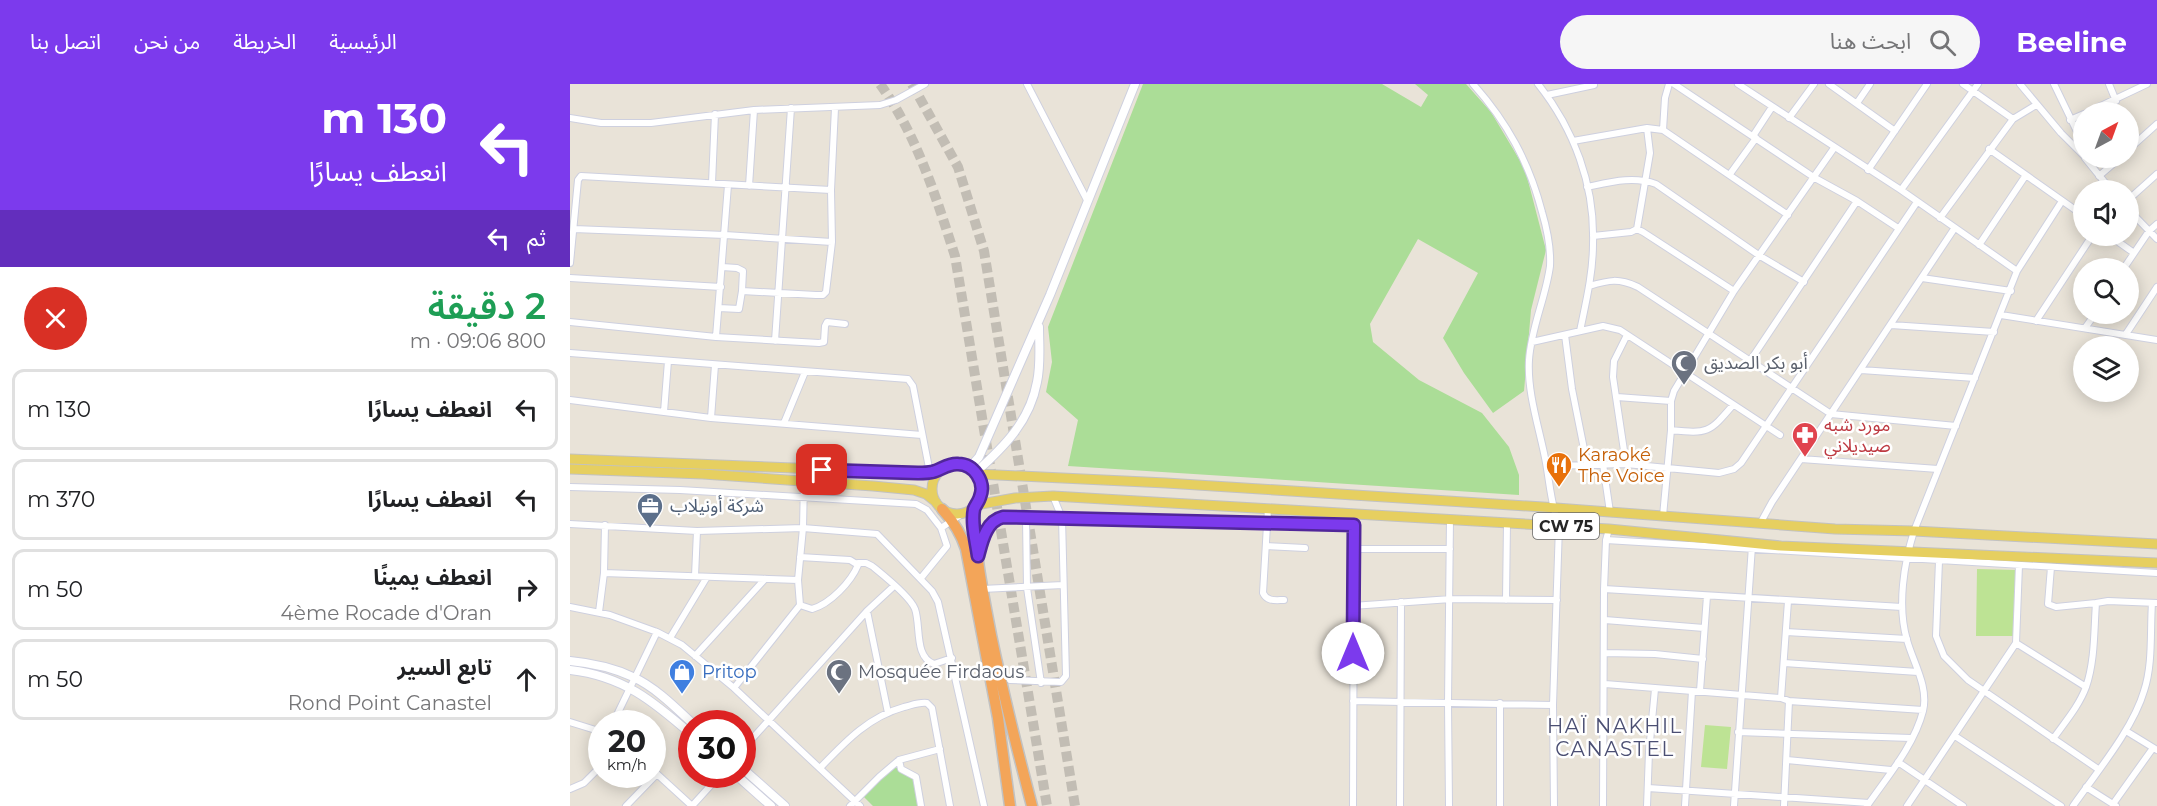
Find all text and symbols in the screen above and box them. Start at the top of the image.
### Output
search box [1560,15,1980,69]
text: Beeline [2016,25,2127,59]
icon: search [1926,26,1959,59]
text: ابحث هنا [1830,28,1911,55]
text: اتصل بنا [30,29,101,54]
text: من نحن [134,29,200,54]
text: الخريطة [233,29,296,54]
text: الرئيسية [329,29,397,54]
text: 130 m [321,92,447,144]
north arrow [2073,102,2139,168]
map controls [2073,102,2139,402]
icon: left [468,108,546,186]
text: انعطف يسارًا [309,155,447,188]
button: sound [2073,180,2139,246]
icon: left [482,222,515,255]
text: ثم [527,225,546,252]
button: search [2073,258,2139,324]
text: 2 دقيقة [428,284,546,328]
button: close [24,287,87,350]
text: 800 m · 09:06 [410,329,546,353]
button: layers [2073,336,2139,402]
mosque icon: أبو بكر الصديق [1669,348,1699,386]
place label: أبو بكر الصديق [1704,352,1808,374]
icon: left [510,393,543,426]
text: 130 m [27,396,91,423]
text: انعطف يسارًا [368,396,492,423]
place label: مورد شبه صيديلاني [1824,414,1891,459]
pharmacy icon: مورد شبه صيديلاني [1790,420,1820,458]
pin [796,444,847,495]
place label: Karaoké The Voice [1578,444,1665,487]
restaurant icon: Karaoké The Voice [1544,450,1574,488]
icon: arrive [805,453,838,486]
icon: left [510,483,543,516]
text: 370 m [27,486,95,513]
text: انعطف يسارًا [368,486,492,513]
office icon: شركة أونيلاب [635,491,665,529]
place label: شركة أونيلاب [670,495,764,517]
road number: CW 75 [1533,513,1599,539]
text: انعطف يمينًا [373,564,492,591]
icon: right [510,573,543,606]
text: 50 m [27,576,83,603]
text: 4ème Rocade d'Oran [280,601,492,625]
position arrow [1321,621,1385,685]
text: تابع السير [398,654,492,681]
shop icon: Pritop [667,657,697,695]
mosque icon: Mosquée Firdaous [824,657,854,695]
place label: Pritop [702,661,757,683]
place label: Mosquée Firdaous [858,661,1024,683]
icon: ahead [510,663,543,696]
text: 50 m [27,666,83,693]
text: Rond Point Canastel [288,691,492,715]
speed limit sign: 30 [678,710,756,788]
district label: HAÏ NAKHIL CANASTEL [1547,714,1683,761]
text: 20 [608,723,646,760]
text: km/h [607,755,647,774]

